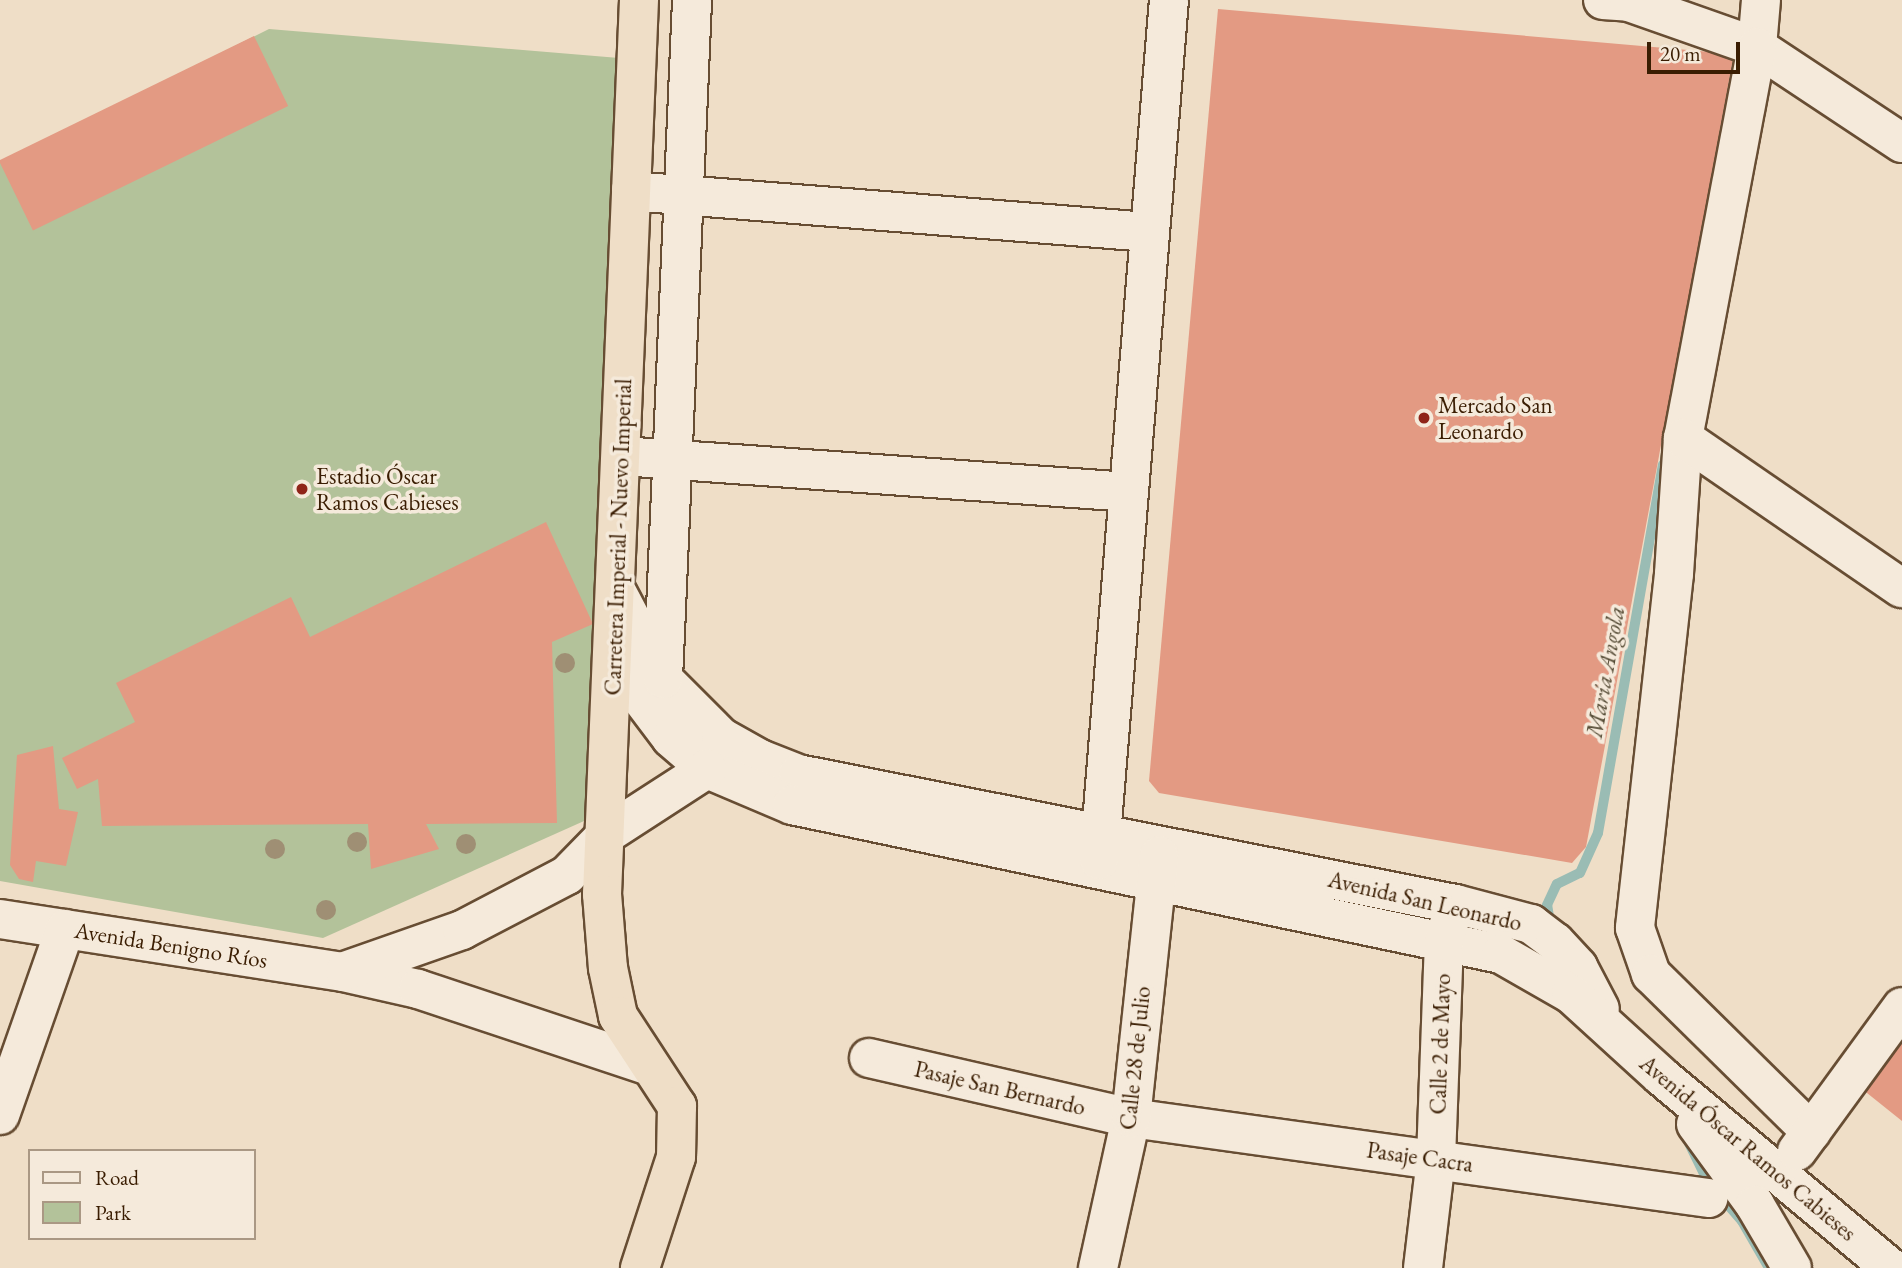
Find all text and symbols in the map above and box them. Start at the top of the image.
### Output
scale bar [1650,28,1743,72]
text: 20 m [1660,40,1701,67]
street label: Carretera Imperial - Nuevo Imperial [599,378,637,696]
place label: Mercado San Leonardo [1438,391,1553,445]
marker: Mercado San Leonardo [1416,410,1432,426]
place label: Estadio Óscar Ramos Cabieses [316,462,459,516]
marker: Estadio Óscar Ramos Cabieses [294,481,310,497]
water label: María Angola [1579,604,1631,740]
street label: Avenida San Leonardo [1325,865,1525,937]
street label: Avenida Benigno Ríos [72,916,270,974]
street label: Calle 2 de Mayo [1424,973,1456,1115]
street label: Calle 28 de Julio [1114,985,1156,1131]
street label: Avenida Óscar Ramos Cabieses [1634,1049,1862,1247]
street label: Pasaje San Bernardo [912,1055,1088,1121]
street label: Pasaje Cacra [1365,1136,1475,1178]
legend [28,1149,256,1240]
text: Road [95,1164,139,1191]
text: Park [95,1199,131,1226]

